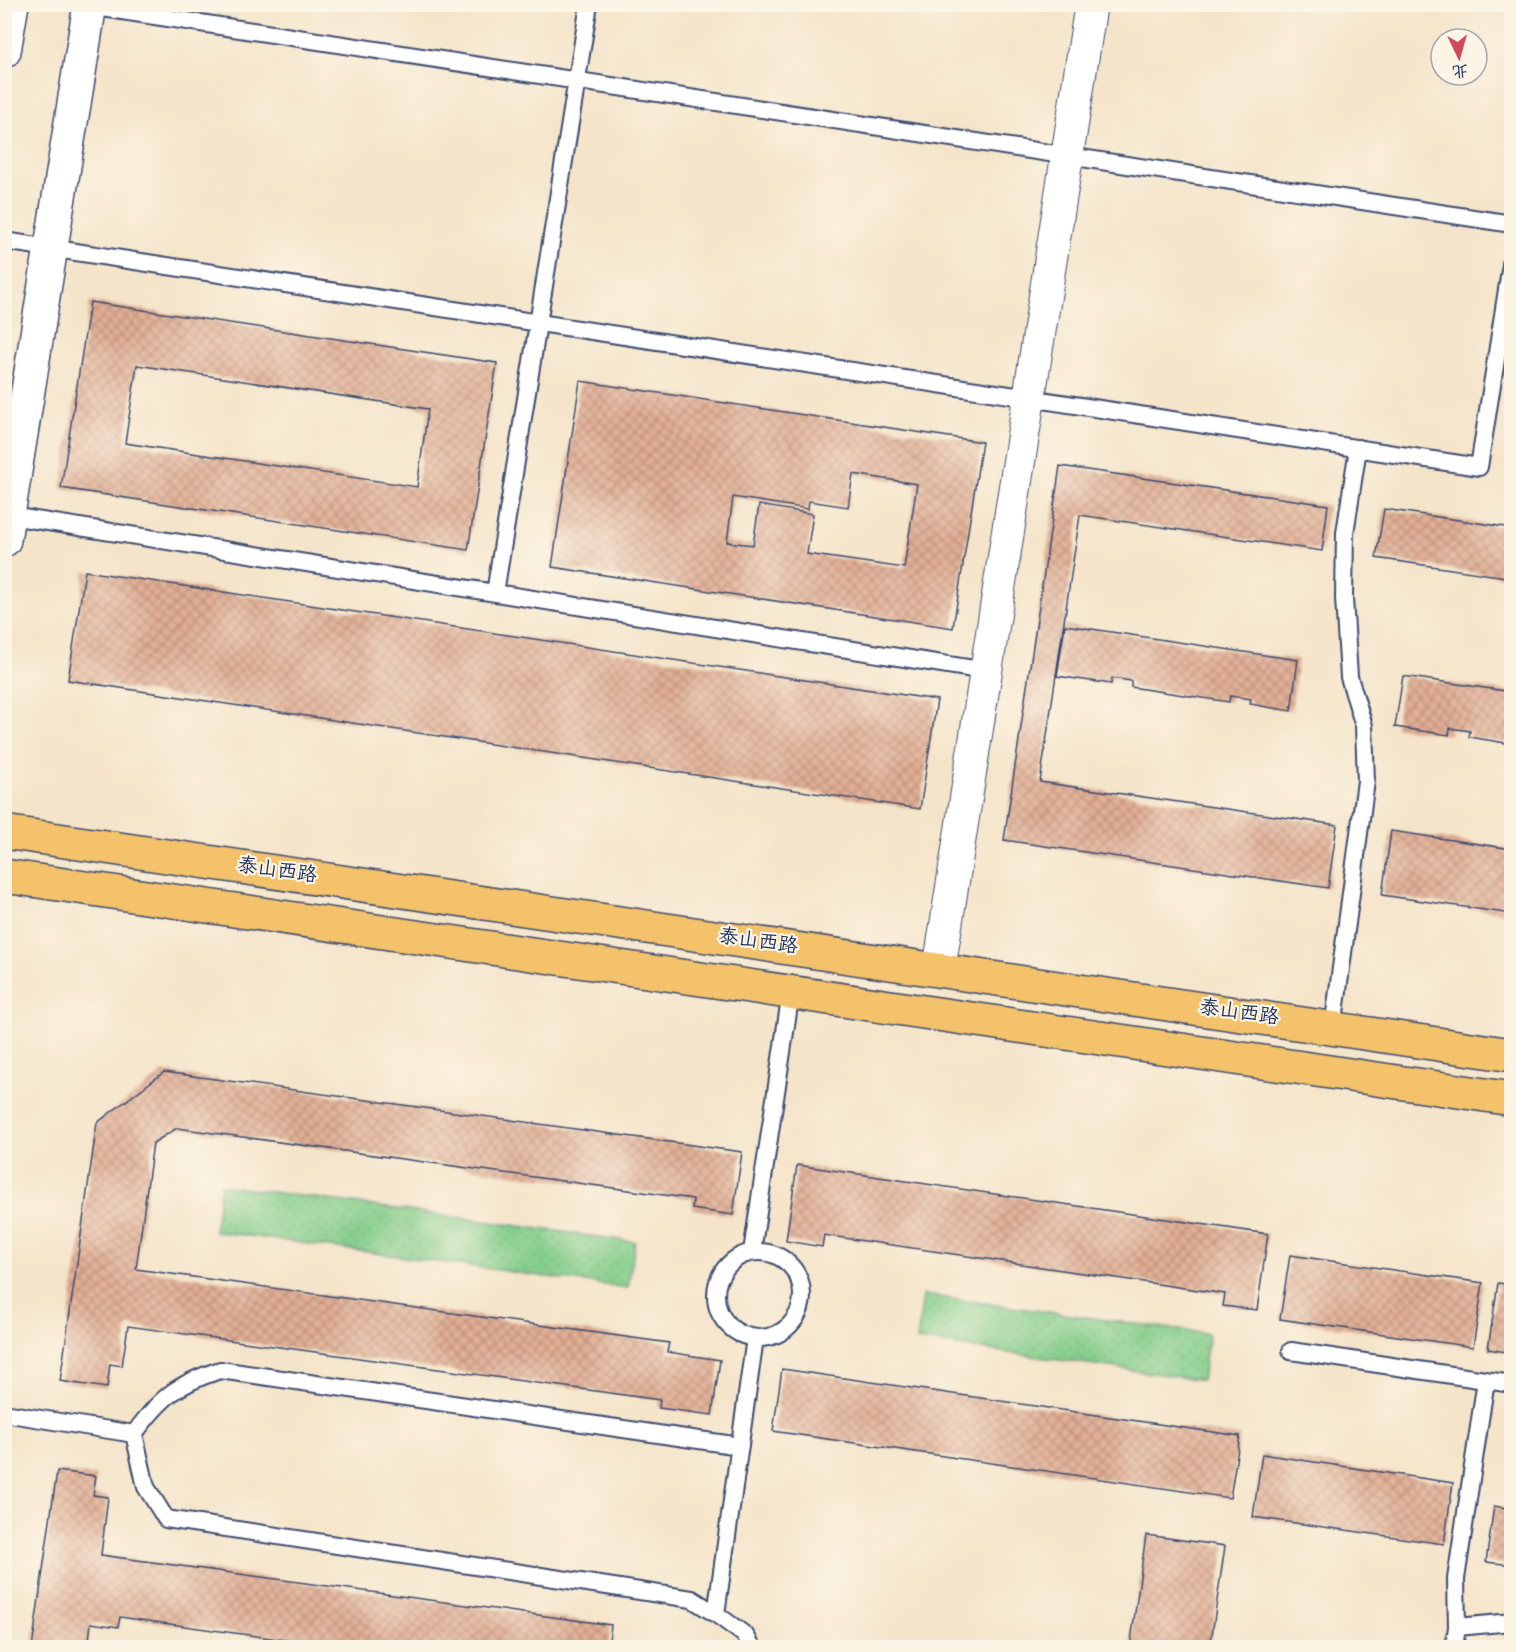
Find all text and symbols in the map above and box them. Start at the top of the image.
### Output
north arrow [1429,27,1489,87]
text: 北 [1451,57,1469,82]
street label: 泰山西路 [235,853,320,892]
street label: 泰山西路 [716,924,801,963]
street label: 泰山西路 [1197,995,1282,1034]

